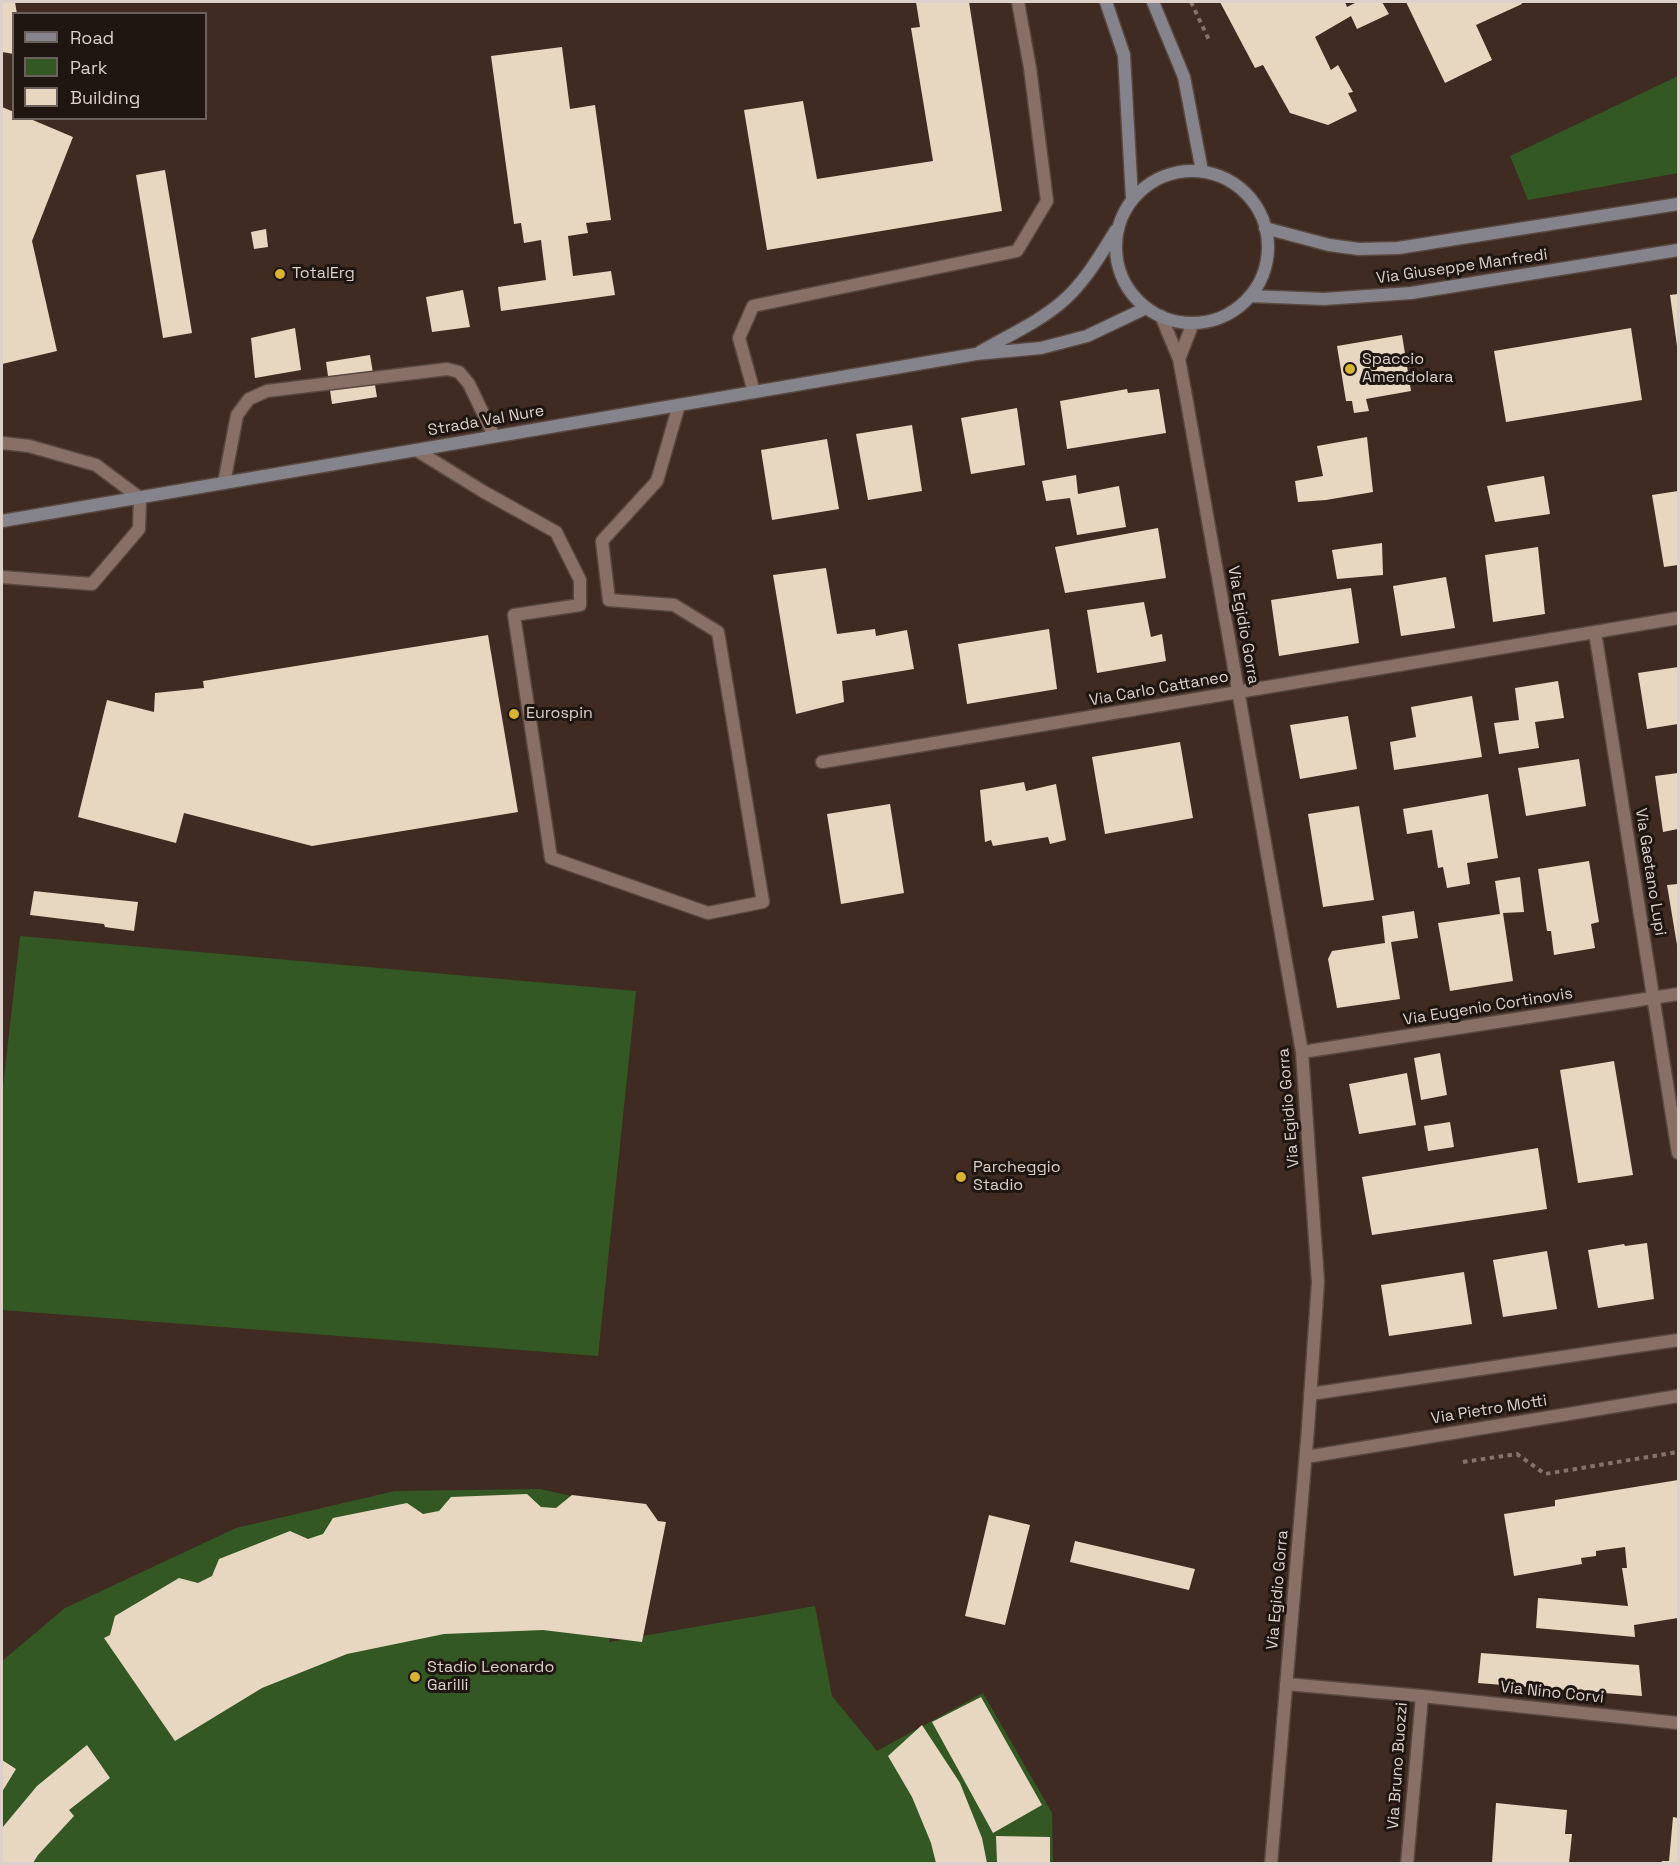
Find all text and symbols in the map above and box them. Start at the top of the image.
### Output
legend [12,12,207,120]
text: Road [70,26,114,49]
text: Park [70,56,107,79]
text: Building [70,86,140,109]
street label: Via Giuseppe Manfredi [1375,245,1549,289]
place label: TotalErg [292,264,355,284]
marker: TotalErg [273,267,287,281]
place label: Spaccio Amendolara [1362,350,1453,388]
marker: Spaccio Amendolara [1343,362,1357,376]
street label: Strada Val Nure [426,401,546,441]
street label: Via Egidio Gorra [1223,564,1263,686]
street label: Via Carlo Cattaneo [1088,667,1230,711]
place label: Eurospin [526,704,593,724]
marker: Eurospin [507,707,521,721]
street label: Via Gaetano Lupi [1630,807,1670,937]
street label: Via Eugenio Cortinovis [1402,984,1574,1030]
street label: Via Egidio Gorra [1274,1047,1304,1169]
place label: Parcheggio Stadio [973,1158,1061,1196]
marker: Parcheggio Stadio [954,1170,968,1184]
street label: Via Pietro Motti [1430,1391,1548,1429]
street label: Via Egidio Gorra [1263,1529,1293,1651]
place label: Stadio Leonardo Garilli [427,1658,554,1696]
marker: Stadio Leonardo Garilli [408,1670,422,1684]
street label: Via Nino Corvi [1499,1678,1605,1708]
street label: Via Bruno Buozzi [1384,1702,1412,1830]

